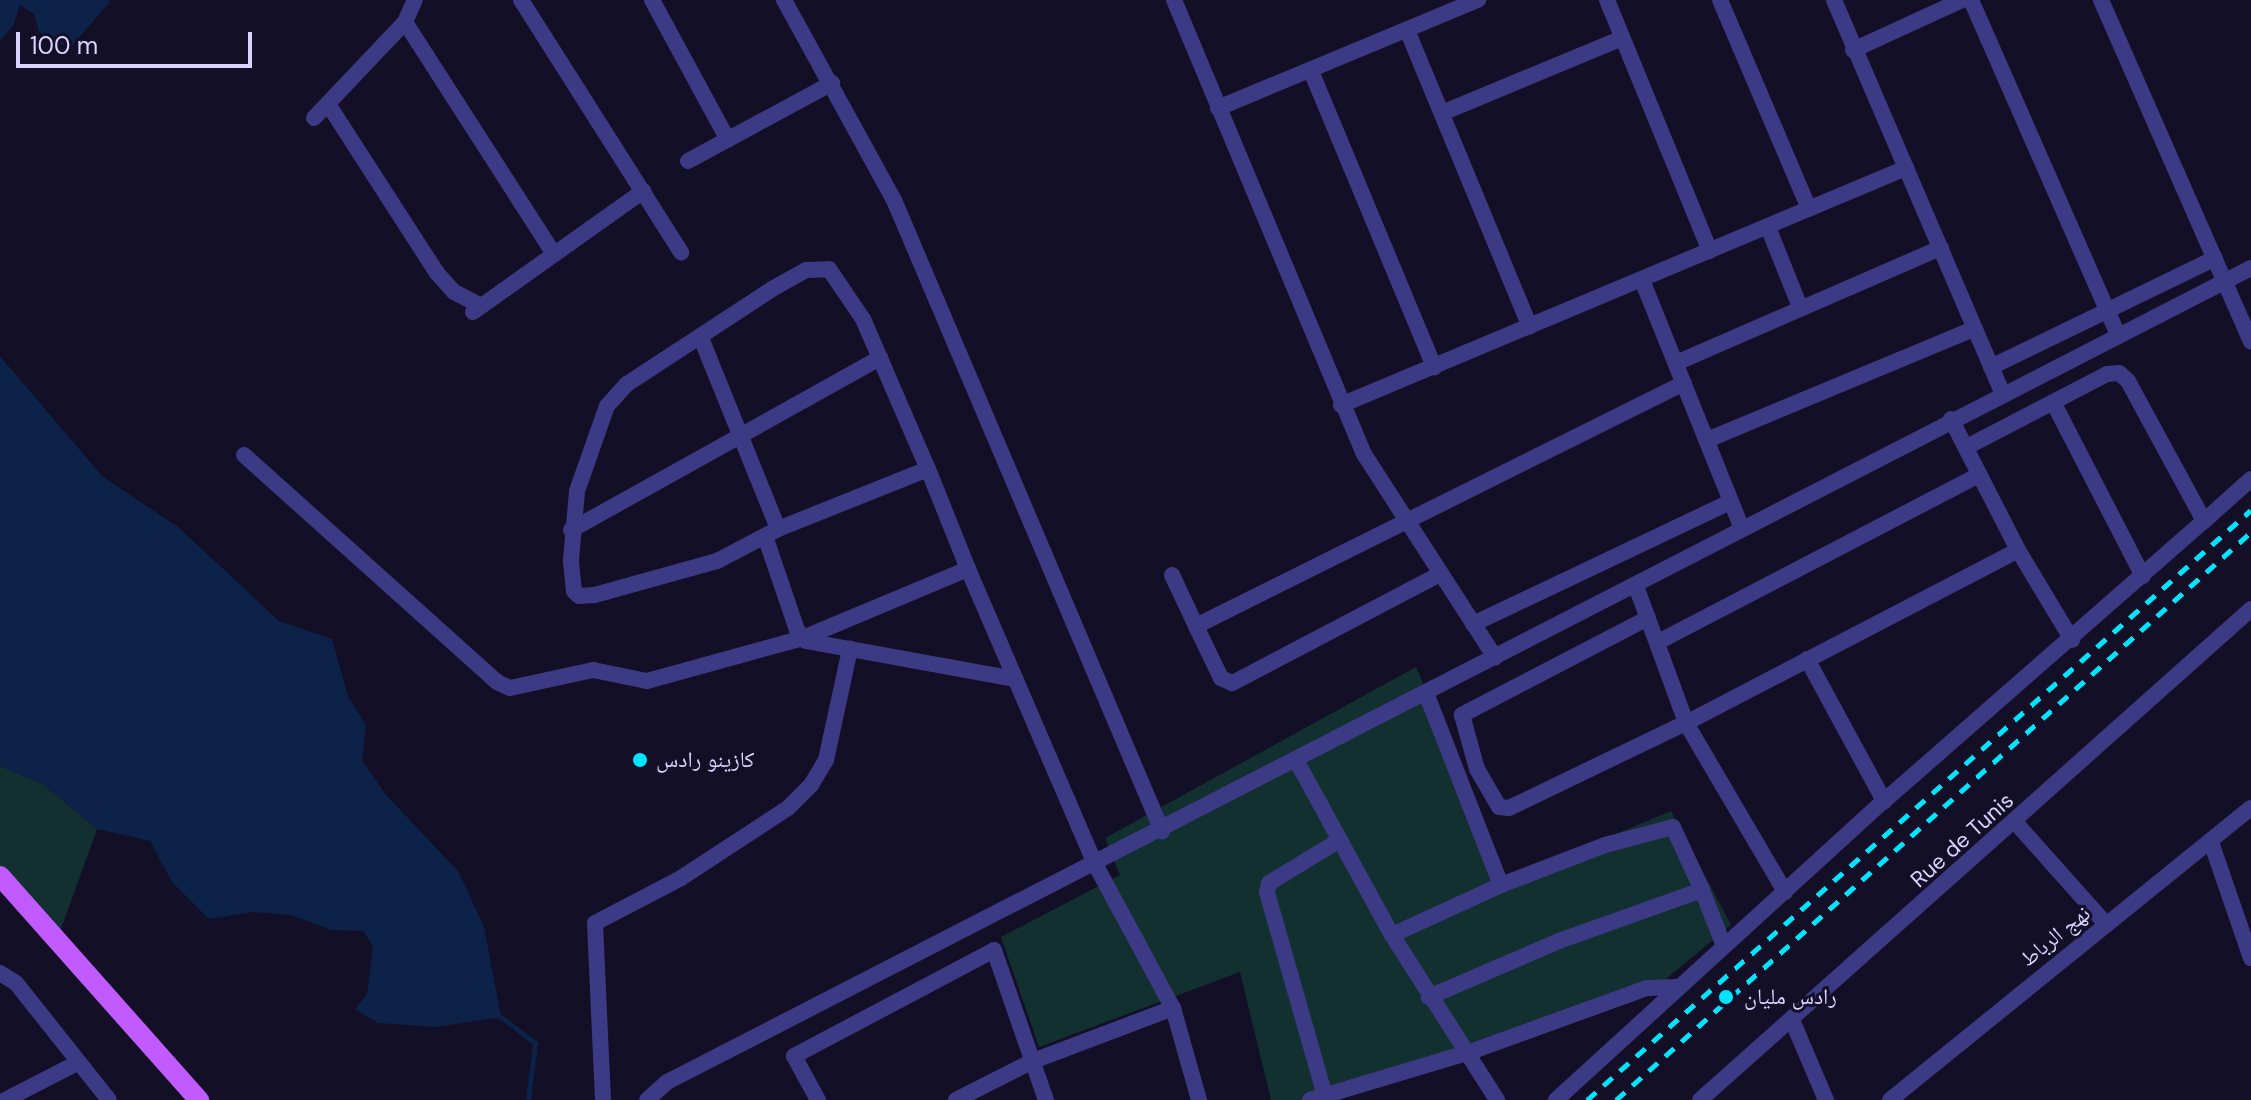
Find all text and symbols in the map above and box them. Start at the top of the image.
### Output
scale bar [20,16,256,66]
text: 100 m [30,30,98,61]
place label: كازينو رادس [656,747,754,773]
marker: كازينو رادس [631,751,649,769]
street label: Rue de Tunis [1905,787,2019,893]
street label: نهج الرباط [2015,900,2095,972]
place label: رادس مليان [1744,984,1837,1010]
marker: رادس مليان [1715,986,1737,1008]

